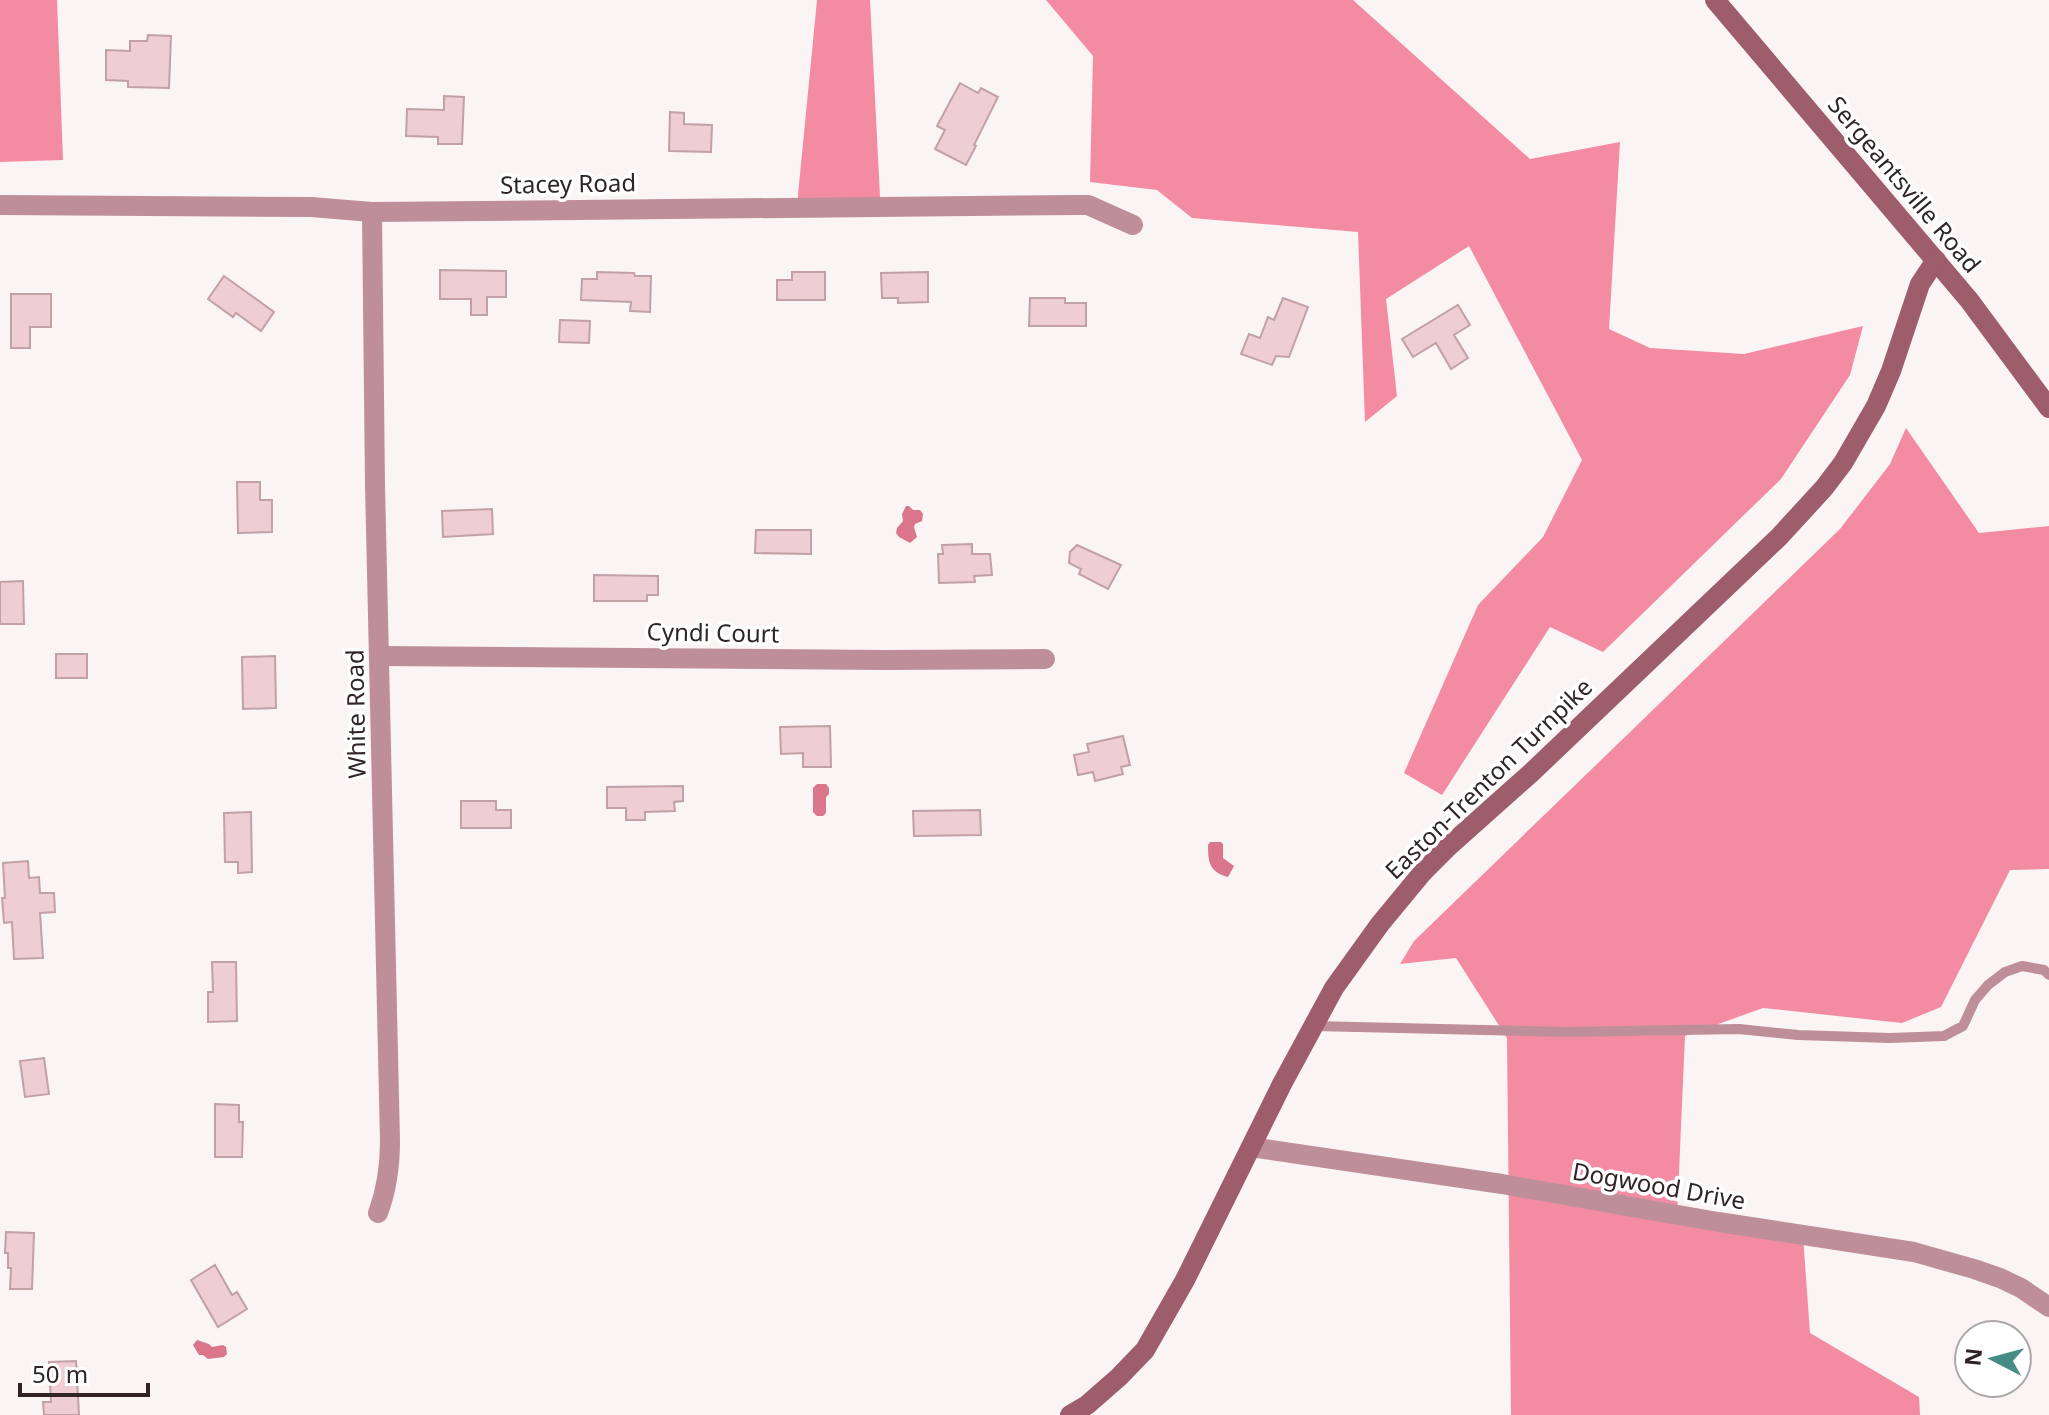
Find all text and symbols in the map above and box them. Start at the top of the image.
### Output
street label: Sergeantsville Road [1821,89,1989,279]
street label: Stacey Road [500,165,636,201]
street label: Cyndi Court [646,614,780,650]
street label: White Road [337,649,373,779]
street label: Easton-Trenton Turnpike [1377,670,1599,886]
street label: Dogwood Drive [1570,1154,1748,1216]
north arrow [1953,1319,2033,1399]
text: N [1956,1346,1988,1367]
scale bar [20,1347,148,1397]
text: 50 m [32,1357,88,1390]

